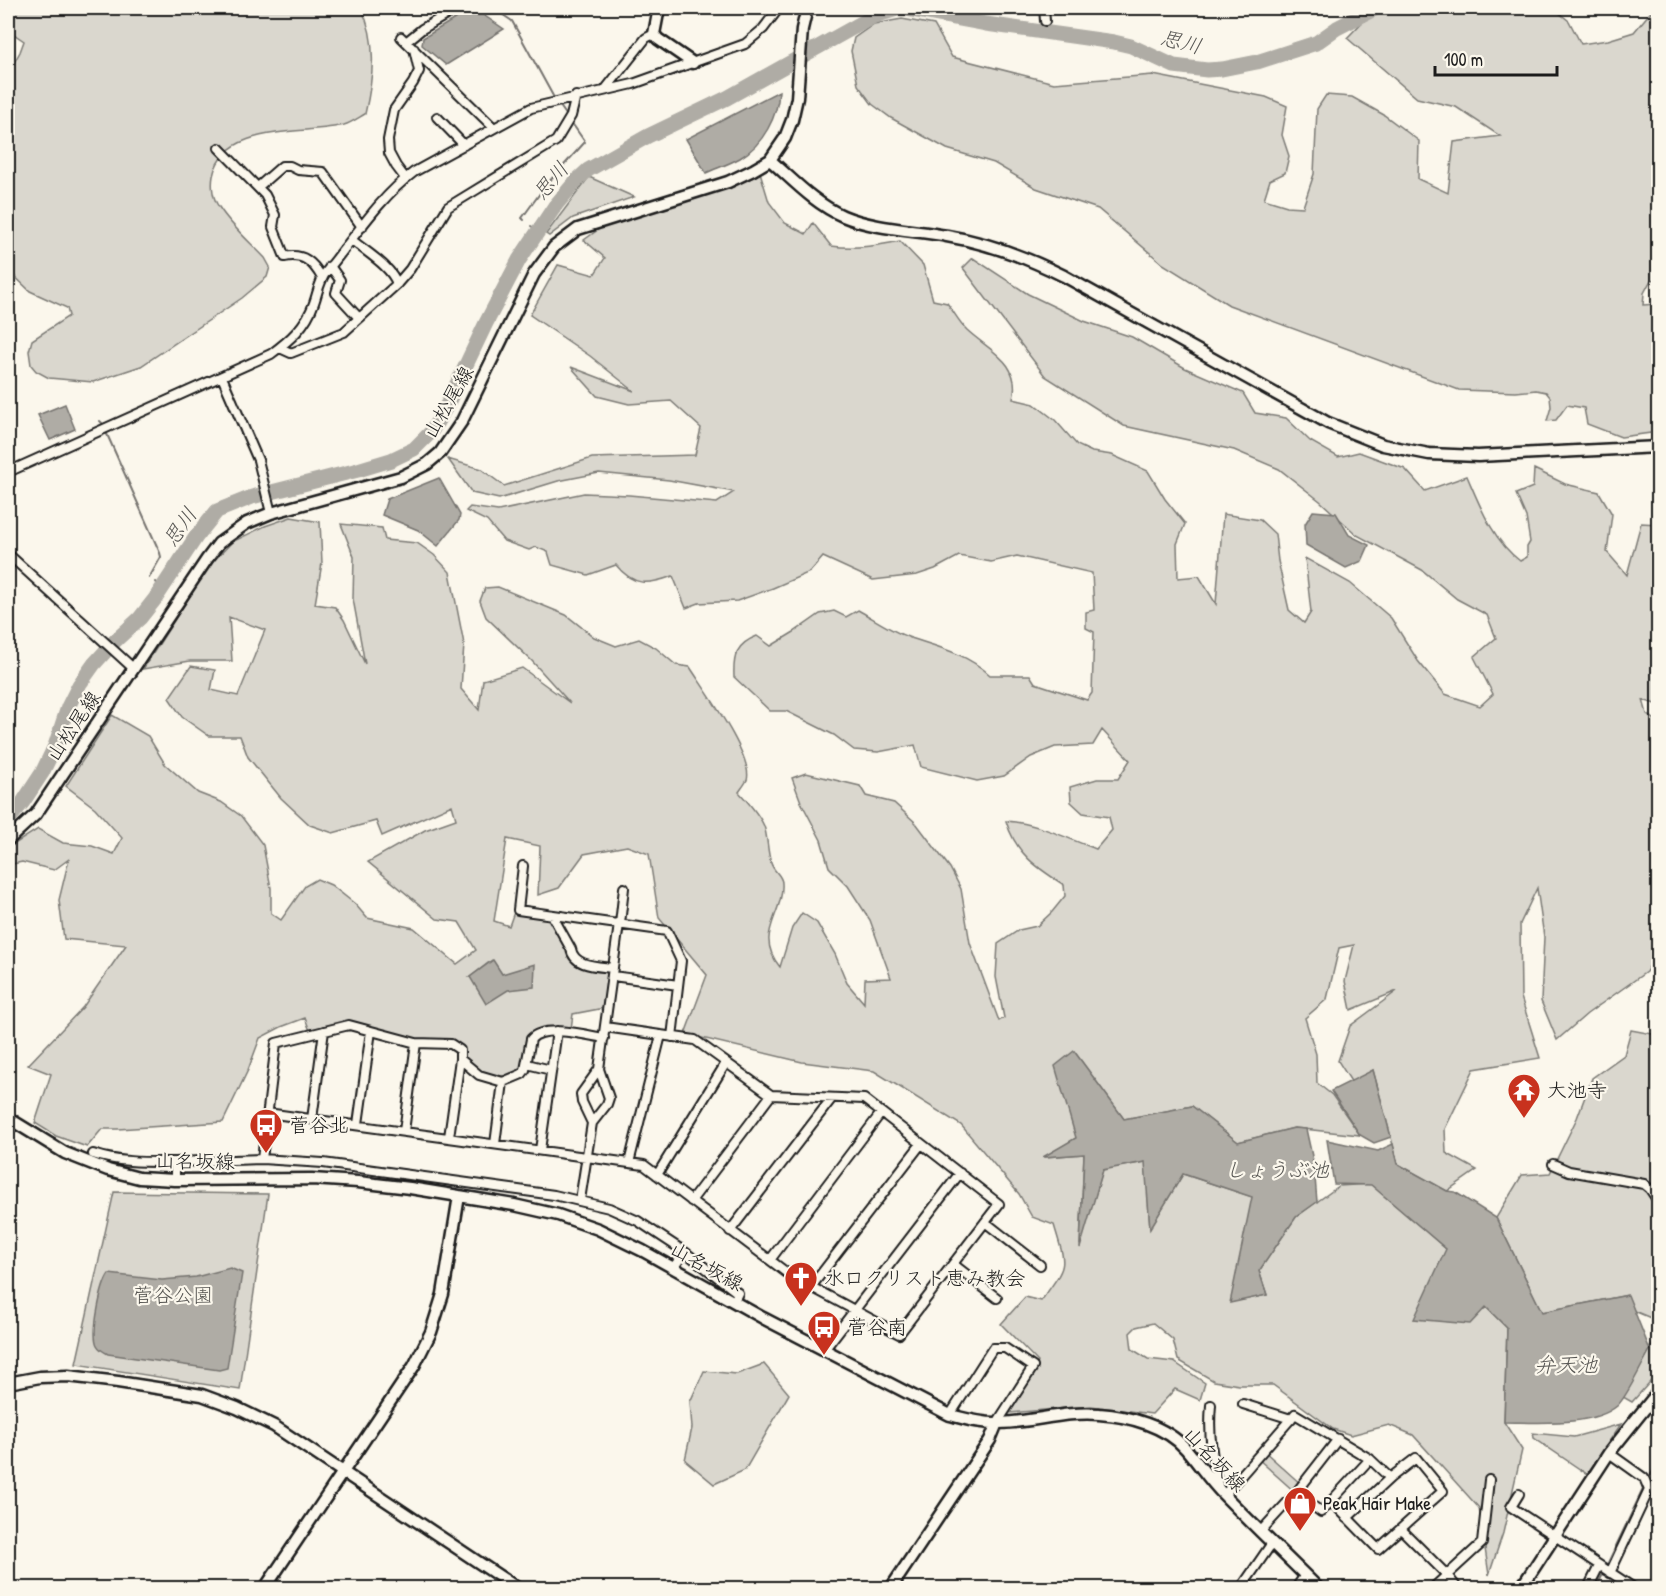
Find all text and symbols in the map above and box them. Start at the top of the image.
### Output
water label: 思川 [1157,22,1205,61]
scale bar [1435,39,1556,77]
text: 100 m [1444,47,1483,72]
water label: 思川 [526,155,575,206]
street label: 山松尾線 [416,360,479,443]
water label: 思川 [156,501,204,552]
street label: 山松尾線 [39,685,106,766]
temple icon: 大池寺 [1506,1072,1542,1119]
place label: 大池寺 [1547,1076,1607,1103]
bus stop icon: 菅谷北 [248,1107,284,1154]
place label: 菅谷北 [289,1111,349,1138]
street label: 山名坂線 [155,1146,235,1175]
water label: しょうぶ池 [1225,1155,1330,1184]
street label: 山名坂線 [666,1234,749,1297]
church icon: 水口クリスト恵み教会 [783,1260,819,1307]
place label: 水口クリスト恵み教会 [824,1264,1026,1291]
park label: 菅谷公園 [133,1281,213,1308]
bus stop icon: 菅谷南 [806,1309,842,1356]
place label: 菅谷南 [847,1313,907,1340]
water label: 弁天池 [1535,1350,1598,1379]
street label: 山名坂線 [1178,1420,1253,1497]
shop icon: Peak Hair Make [1282,1485,1318,1532]
place label: Peak Hair Make [1323,1489,1431,1516]

